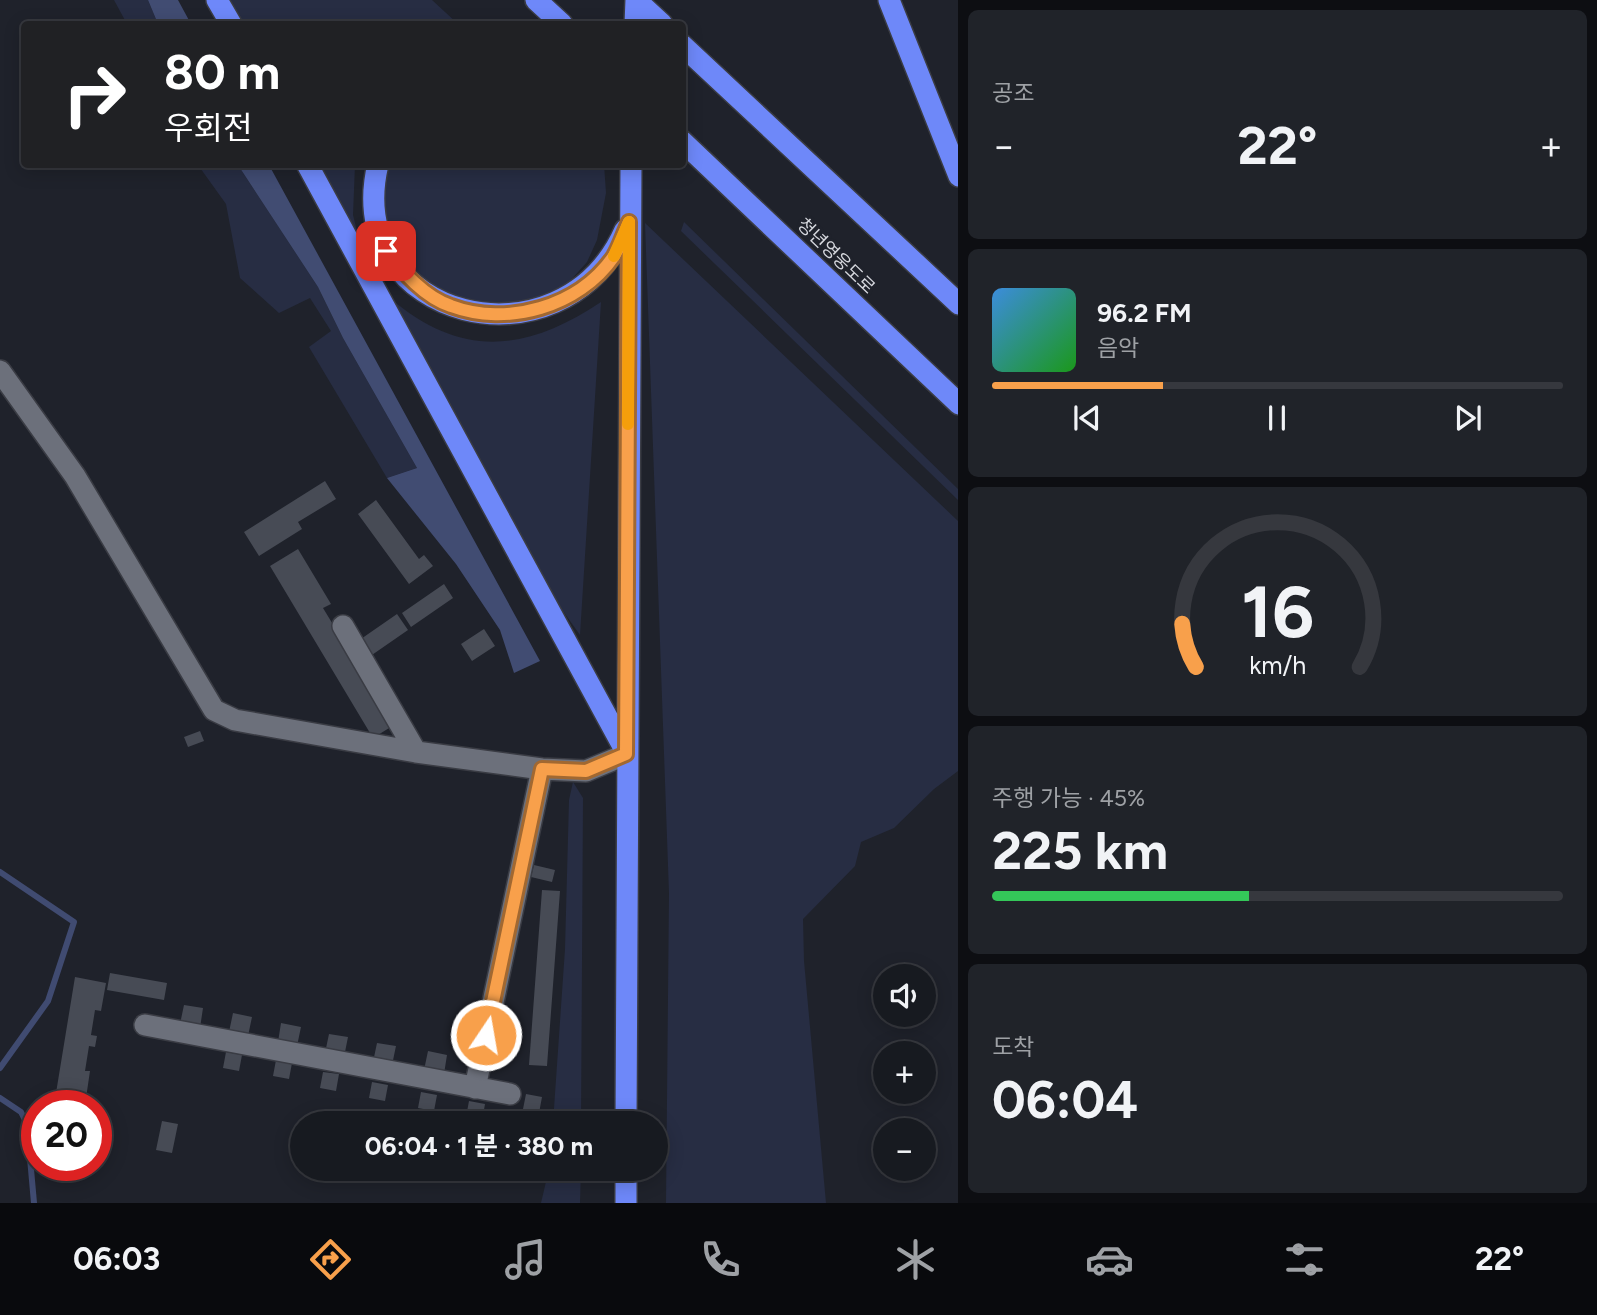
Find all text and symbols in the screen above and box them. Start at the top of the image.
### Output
text: 80 m [164,42,280,101]
icon: right [49,49,140,140]
text: 공조 [992,79,1034,107]
text: 우회전 [164,109,252,147]
text: 22° [1238,115,1317,177]
text: − [992,123,1016,169]
text: + [1539,123,1563,169]
street label: 청년영웅도로 [793,214,879,298]
pin [356,221,416,281]
icon: arrive [367,232,405,270]
text: 96.2 FM [1097,297,1192,329]
text: 음악 [1097,334,1139,362]
icon: previous [1068,399,1106,437]
icon: pause [1258,399,1296,437]
icon: next [1449,399,1487,437]
text: 16 [1241,569,1314,656]
text: km/h [1249,650,1306,680]
text: 주행 가능 · 45% [992,784,1145,812]
text: 225 km [992,820,1168,882]
map controls [873,964,936,1181]
button: sound [873,964,936,1027]
position arrow [449,998,523,1072]
text: 도착 [992,1033,1034,1061]
button: + [873,1041,936,1104]
text: 06:04 [992,1069,1138,1131]
speed limit sign: 20 [21,1090,112,1181]
button: − [873,1118,936,1181]
text: 06:04 · 1 분 · 380 m [365,1130,593,1162]
icon: directions [306,1235,355,1284]
icon: music [501,1235,550,1284]
icon: phone [696,1235,745,1284]
icon: climate [891,1235,940,1284]
icon: car [1085,1235,1134,1284]
icon: filters [1280,1235,1329,1284]
text: 06:03 [73,1240,160,1278]
text: 22° [1475,1240,1524,1278]

